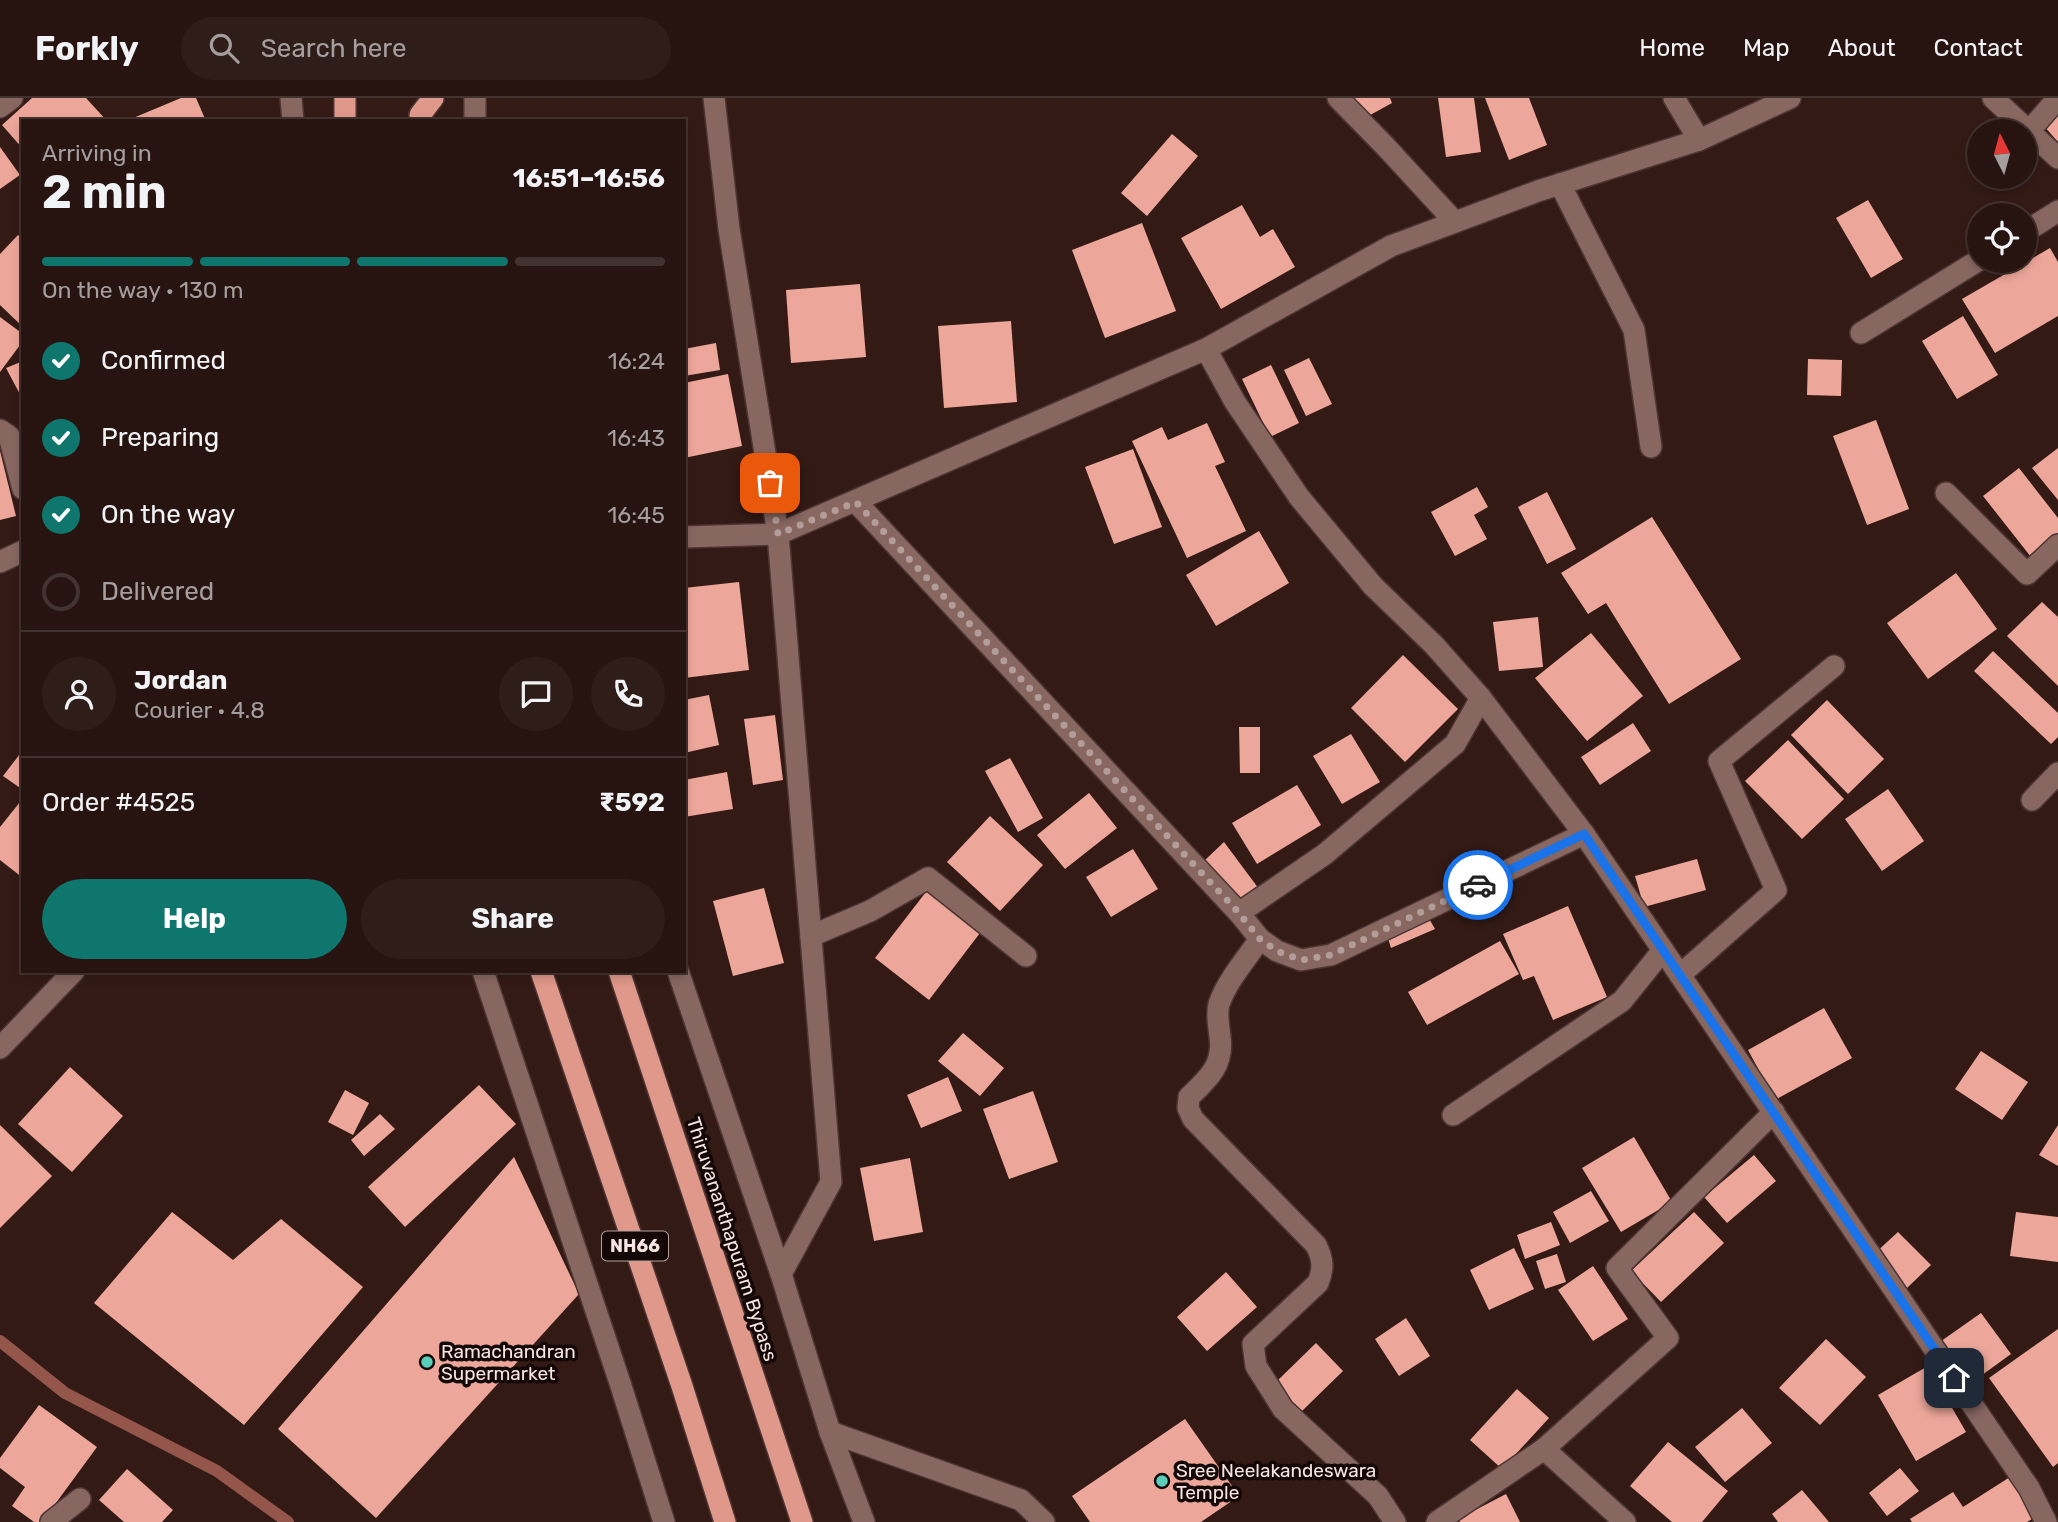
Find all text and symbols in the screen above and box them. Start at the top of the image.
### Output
search box [181,17,671,80]
text: Forkly [35,29,139,68]
icon: search [205,29,243,67]
text: Search here [261,33,407,64]
text: Home [1639,34,1705,62]
text: Map [1743,34,1790,62]
text: About [1828,34,1896,62]
text: Contact [1934,34,2023,62]
north arrow [1967,119,2037,189]
map controls [1967,119,2037,273]
text: Arriving in [42,139,152,167]
text: 16:51–16:56 [513,163,665,194]
text: 2 min [42,165,167,220]
button: locate [1967,203,2037,273]
text: On the way · 130 m [42,276,243,304]
icon: check [42,342,80,380]
text: Confirmed [101,345,226,376]
text: 16:24 [608,347,665,375]
icon: check [42,419,80,457]
text: Preparing [101,422,219,453]
text: 16:43 [607,424,665,452]
pin [740,453,800,513]
icon: bag [751,464,789,502]
icon: check [42,496,80,534]
text: On the way [101,499,235,530]
text: 16:45 [607,501,665,529]
text: Delivered [101,576,214,607]
button: person [42,657,116,731]
button: chat [499,657,573,731]
button: phone [591,657,665,731]
text: Jordan [134,665,227,696]
text: Courier · 4.8 [134,696,265,724]
text: Order #4525 [42,787,195,818]
text: ₹592 [599,787,665,818]
courier [1443,850,1513,920]
icon: car [1459,866,1497,904]
button: Help [42,879,347,959]
button: Share [361,879,665,959]
street label: Thiruvananthapuram Bypass [682,1114,782,1364]
road number: NH66 [602,1232,668,1260]
place label: Ramachandran Supermarket [441,1340,576,1385]
pin [1924,1348,1984,1408]
marker: Ramachandran Supermarket [419,1354,435,1370]
icon: home [1935,1359,1973,1397]
place label: Sree Neelakandeswara Temple [1176,1459,1376,1504]
marker: Sree Neelakandeswara Temple [1154,1473,1170,1489]

